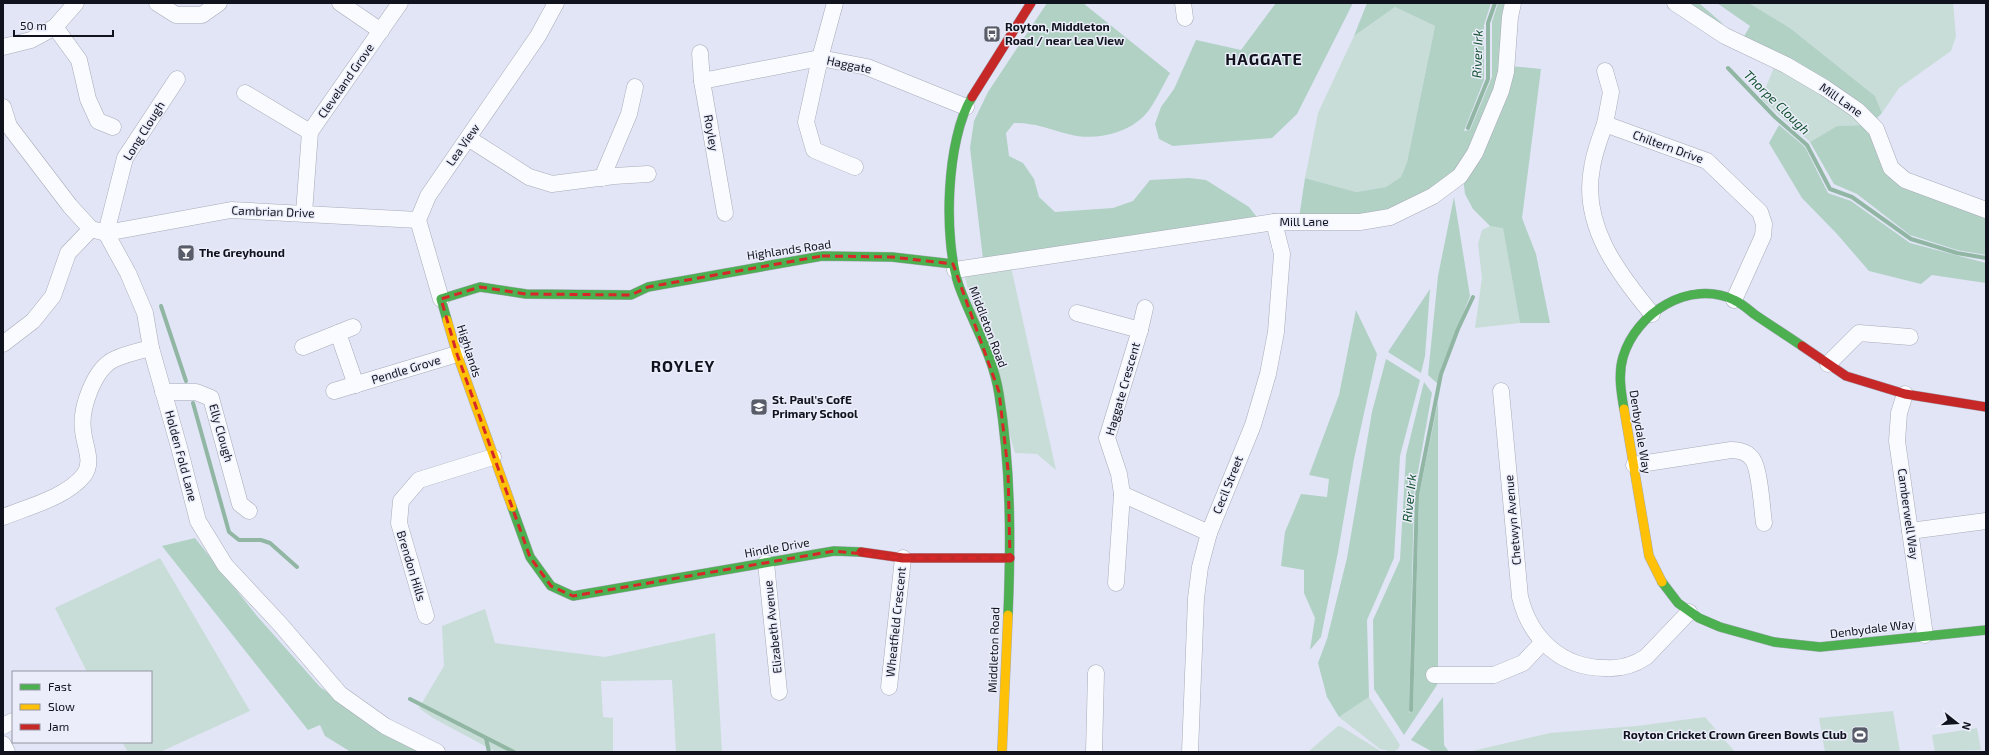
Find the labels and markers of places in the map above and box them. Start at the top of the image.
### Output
place label: Royton, Middleton Road / near Lea View [1005,19,1125,47]
bus stop icon: Royton, Middleton Road / near Lea View [982,24,1002,44]
bar icon: The Greyhound [176,243,196,263]
place label: The Greyhound [199,245,285,260]
place label: St. Paul's CofE Primary School [772,392,858,421]
school or university icon: St. Paul's CofE Primary School [749,397,769,417]
sports icon: Royton Cricket Crown Green Bowls Club [1850,725,1870,745]
place label: Royton Cricket Crown Green Bowls Club [1623,727,1847,742]

